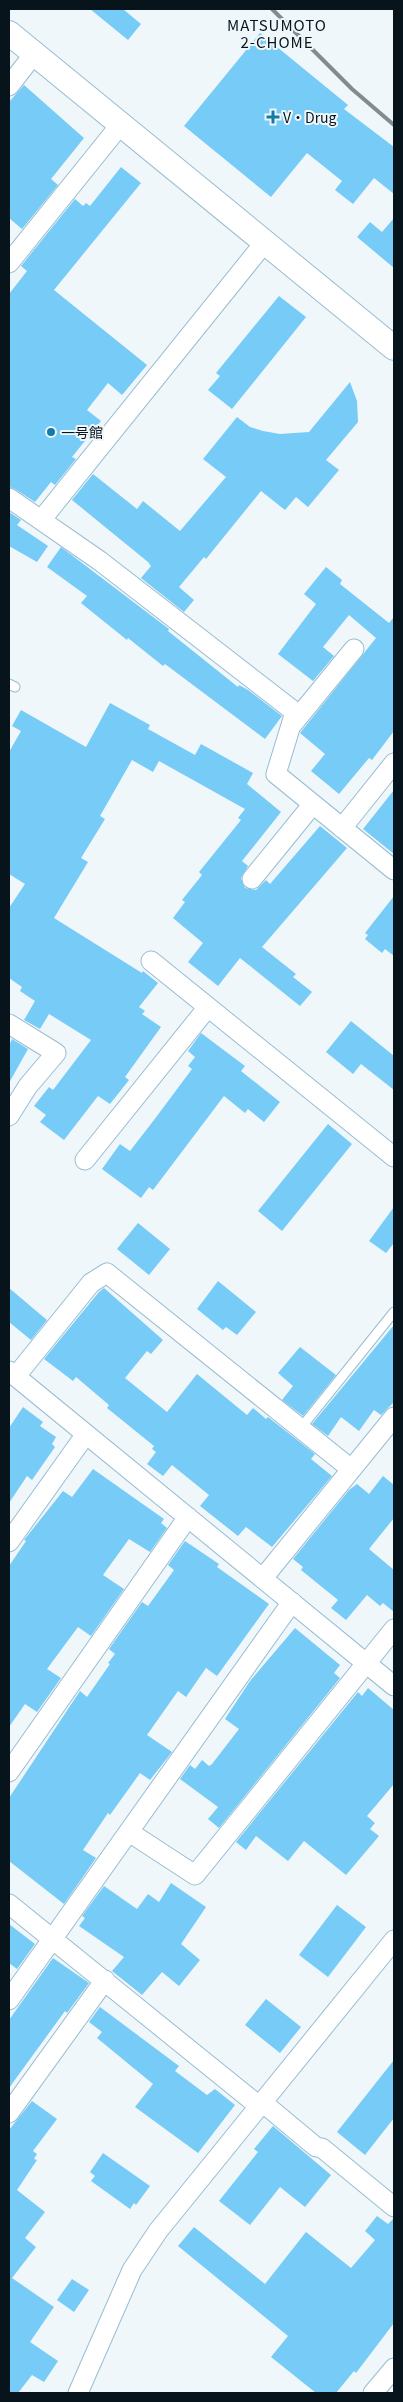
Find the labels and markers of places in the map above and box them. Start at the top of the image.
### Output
place label: V・Drug [283,107,337,127]
marker: V・Drug [267,111,279,123]
place label: 一号館 [61,422,103,442]
marker: 一号館 [45,426,57,438]

